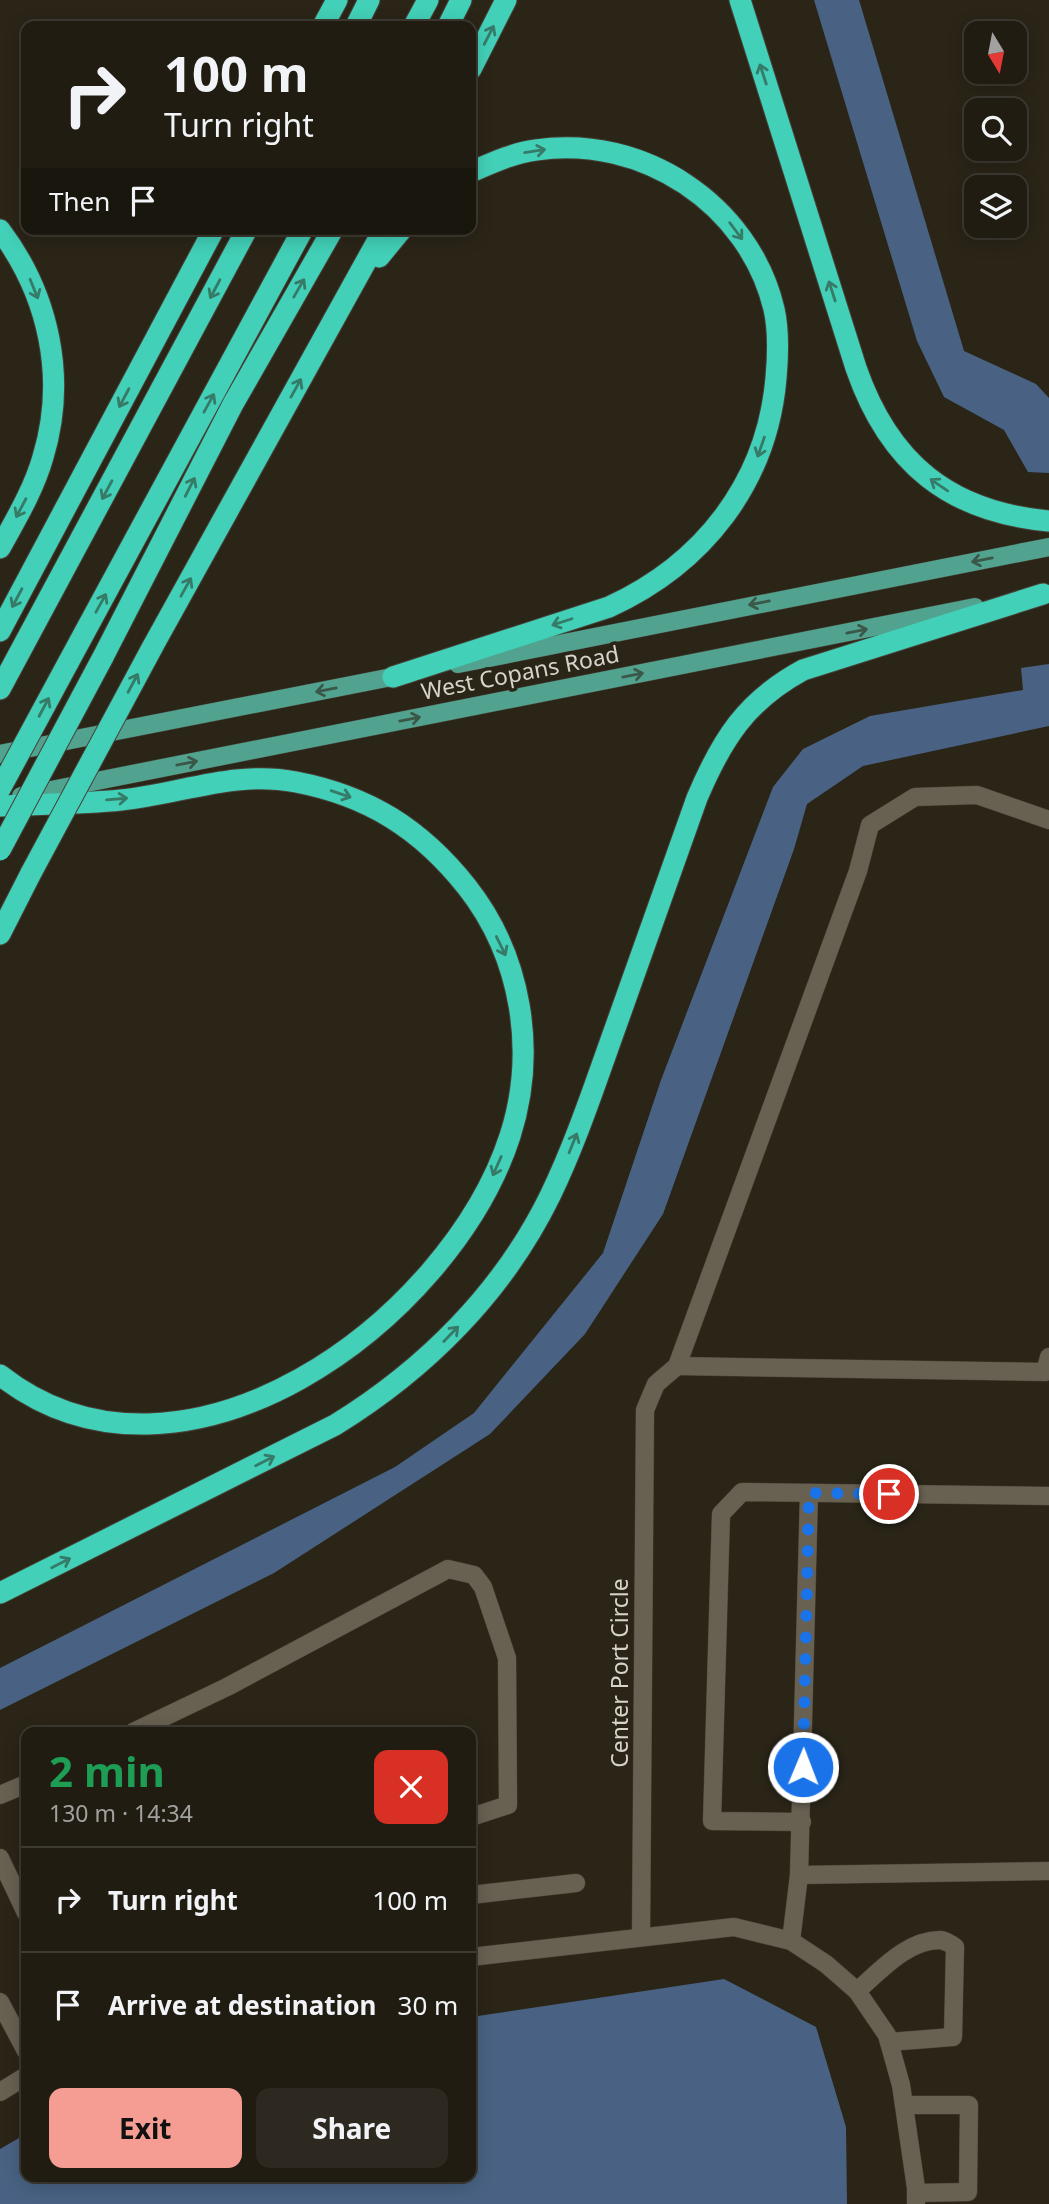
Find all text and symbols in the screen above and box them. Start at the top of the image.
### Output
north arrow [964,21,1027,84]
map controls [964,21,1027,238]
one-way arrow [482,25,496,46]
text: 100 m [164,40,309,106]
icon: right [49,49,140,140]
one-way arrow [755,63,768,85]
button: search [964,98,1027,161]
text: Turn right [164,103,314,146]
one-way arrow [523,144,546,157]
button: layers [964,175,1027,238]
icon: arrive [124,182,162,220]
text: Then [49,183,110,219]
one-way arrow [728,222,743,240]
one-way arrow [28,278,41,299]
one-way arrow [292,278,306,298]
one-way arrow [207,279,221,299]
one-way arrow [824,280,837,302]
one-way arrow [289,378,303,398]
one-way arrow [117,387,131,407]
one-way arrow [203,393,216,414]
one-way arrow [754,436,767,458]
one-way arrow [184,477,198,498]
one-way arrow [930,478,949,492]
one-way arrow [100,479,113,500]
one-way arrow [14,497,28,518]
one-way arrow [971,554,994,567]
one-way arrow [179,577,193,597]
one-way arrow [10,587,24,608]
one-way arrow [94,593,108,613]
one-way arrow [748,597,771,611]
one-way arrow [551,616,573,629]
one-way arrow [845,623,868,637]
street label: West Copans Road [418,637,622,707]
one-way arrow [622,667,644,681]
one-way arrow [126,674,140,694]
one-way arrow [315,684,338,698]
one-way arrow [38,697,51,718]
one-way arrow [398,712,421,725]
one-way arrow [175,756,198,769]
one-way arrow [329,789,351,801]
one-way arrow [105,793,128,806]
one-way arrow [495,935,508,956]
one-way arrow [567,1133,580,1155]
one-way arrow [490,1155,503,1176]
one-way arrow [443,1326,460,1343]
one-way arrow [254,1454,275,1468]
pin [859,1464,919,1524]
icon: arrive [870,1475,908,1513]
one-way arrow [50,1555,71,1569]
street label: Center Port Circle [603,1578,635,1768]
position arrow [766,1730,840,1804]
text: 2 min [49,1742,165,1799]
button: close [374,1750,448,1824]
text: 130 m · 14:34 [49,1797,193,1829]
icon: right [49,1881,87,1919]
text: Turn right [108,1882,238,1918]
text: 100 m [372,1882,448,1918]
icon: arrive [49,1986,87,2024]
text: Arrive at destination [108,1987,377,2023]
text: 30 m [398,1987,458,2023]
button: Exit [49,2088,242,2168]
button: Share [256,2088,448,2168]

